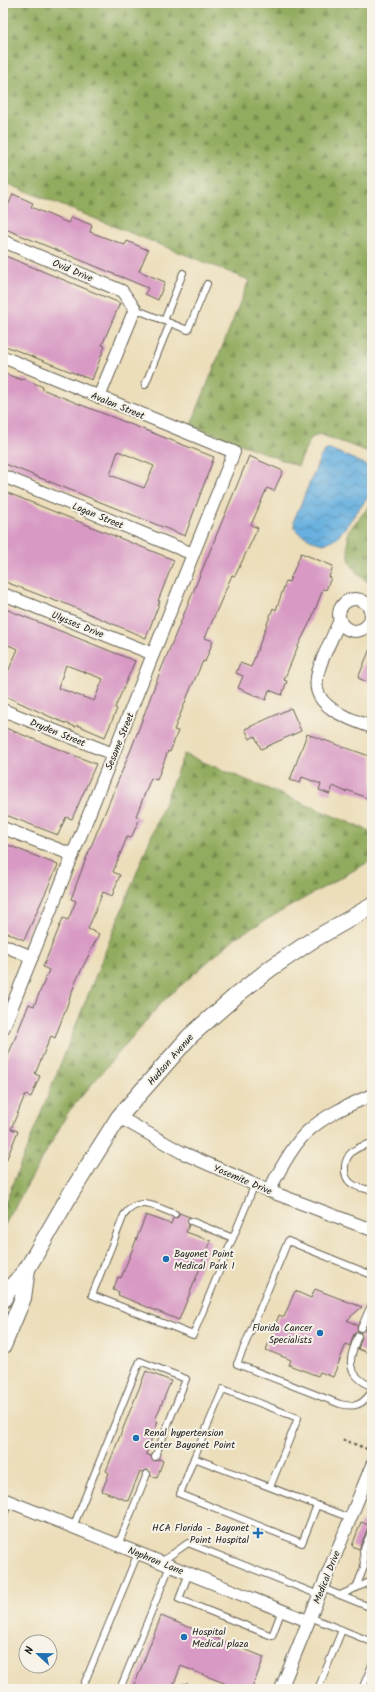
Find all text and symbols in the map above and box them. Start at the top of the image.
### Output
street label: Ovid Drive [50,255,96,287]
street label: Avalon Street [88,388,147,424]
street label: Logan Street [70,498,126,534]
street label: Ulysses Drive [49,607,107,643]
street label: Sesame Street [101,710,139,772]
street label: Dryden Street [27,715,88,751]
street label: Hudson Avenue [144,1030,198,1089]
street label: Yosemite Drive [211,1160,275,1200]
place label: Bayonet Point Medical Park I [174,1246,235,1274]
marker: Bayonet Point Medical Park I [161,1254,171,1264]
place label: Florida Cancer Specialists [252,1320,313,1348]
marker: Florida Cancer Specialists [315,1328,325,1338]
place label: Renal hypertension Center Bayonet Point [144,1425,235,1453]
marker: Renal hypertension Center Bayonet Point [131,1433,141,1443]
place label: HCA Florida - Bayonet Point Hospital [152,1520,250,1548]
marker: HCA Florida - Bayonet Point Hospital [252,1527,264,1539]
street label: Nephron Lane [125,1543,186,1580]
street label: Medical Drive [309,1548,345,1606]
place label: Hospital Medical plaza [192,1624,249,1652]
marker: Hospital Medical plaza [179,1632,189,1642]
north arrow [18,1634,58,1674]
text: N [20,1644,39,1657]

